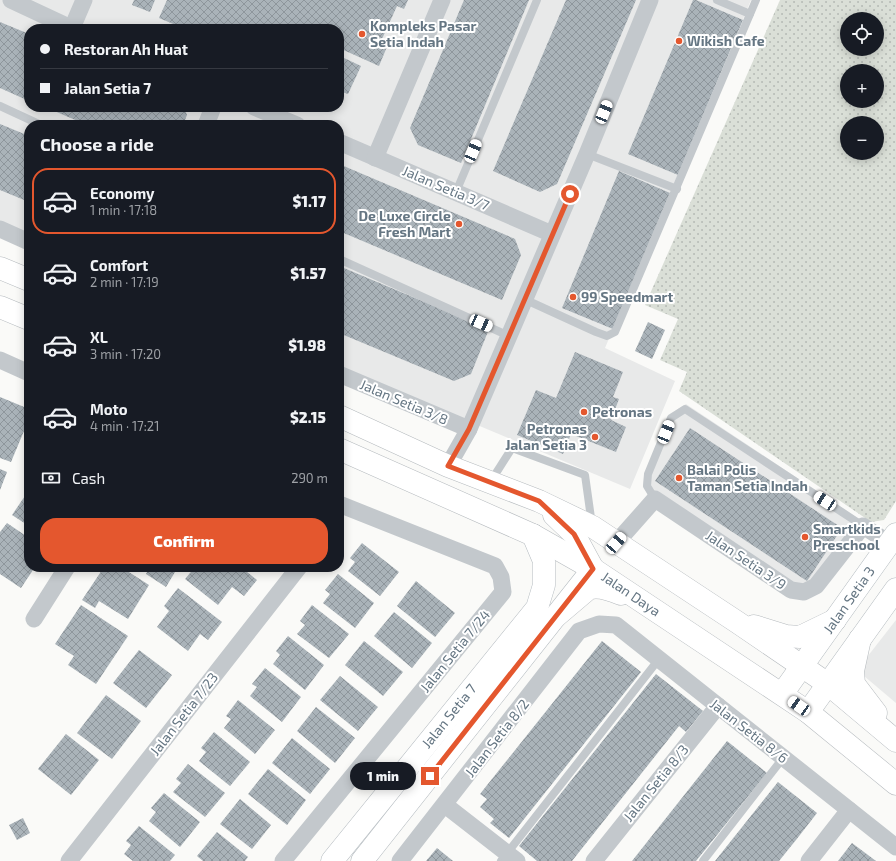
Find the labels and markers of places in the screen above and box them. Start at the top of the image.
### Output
place label: Kompleks Pasar Setia Indah [370,17,476,50]
marker: Kompleks Pasar Setia Indah [357,29,367,39]
place label: Wikish Cafe [687,32,765,49]
marker: Wikish Cafe [674,36,684,46]
place label: De Luxe Circle Fresh Mart [358,207,451,240]
marker: De Luxe Circle Fresh Mart [454,219,464,229]
place label: 99 Speedmart [581,288,674,305]
marker: 99 Speedmart [568,292,578,302]
place label: Petronas [592,403,652,420]
marker: Petronas [579,407,589,417]
place label: Petronas Jalan Setia 3 [505,420,587,453]
marker: Petronas Jalan Setia 3 [590,432,600,442]
place label: Balai Polis Taman Setia Indah [687,461,808,494]
marker: Balai Polis Taman Setia Indah [674,473,684,483]
place label: Smartkids Preschool [813,520,881,553]
marker: Smartkids Preschool [800,532,810,542]

